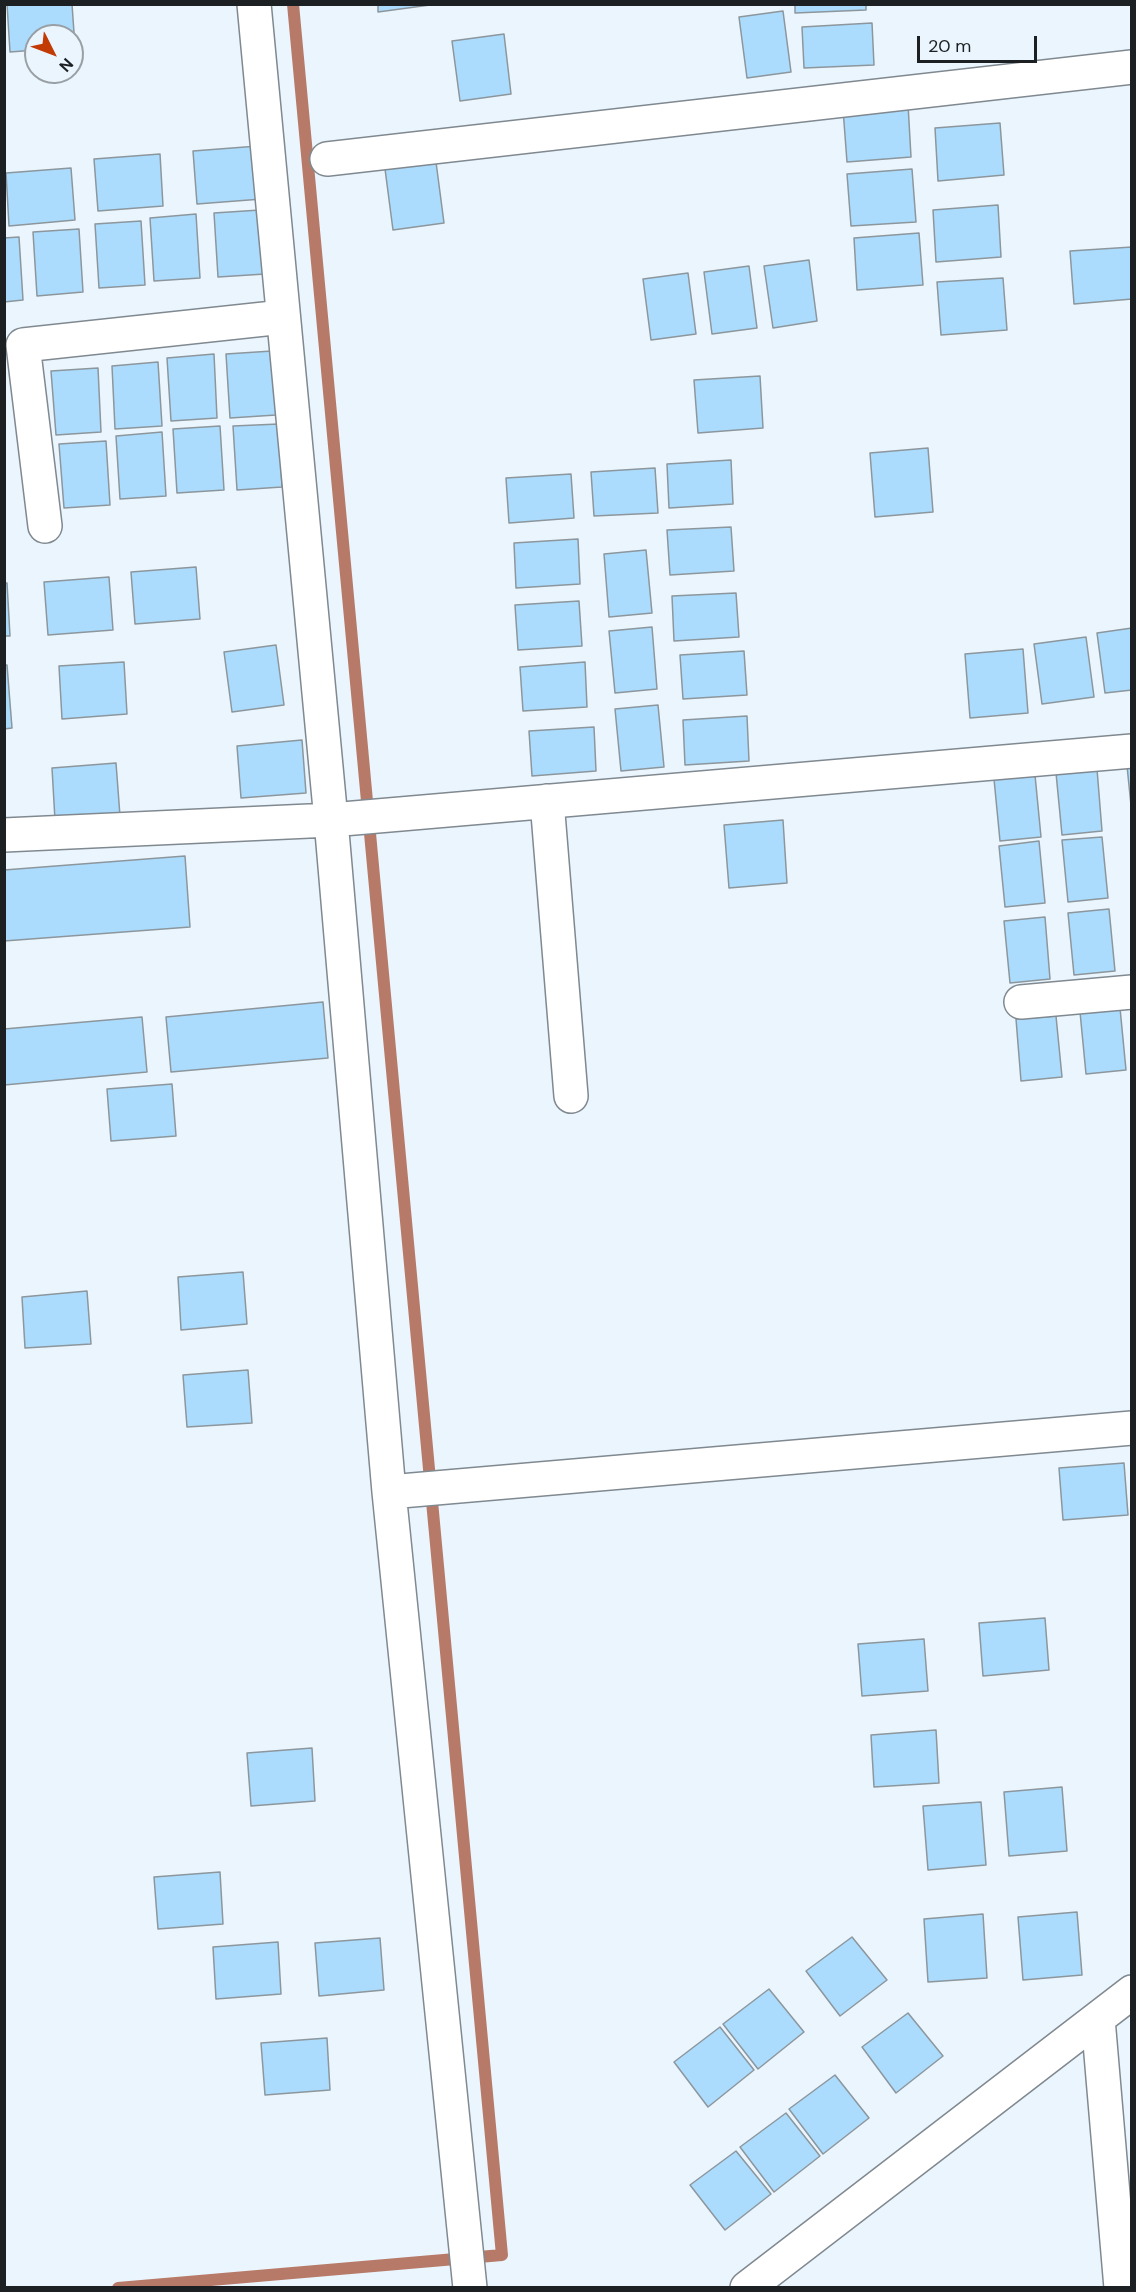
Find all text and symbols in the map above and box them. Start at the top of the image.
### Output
north arrow [24,24,84,84]
scale bar [920,24,1040,62]
text: 20 m [928,34,971,58]
text: N [55,54,78,76]

